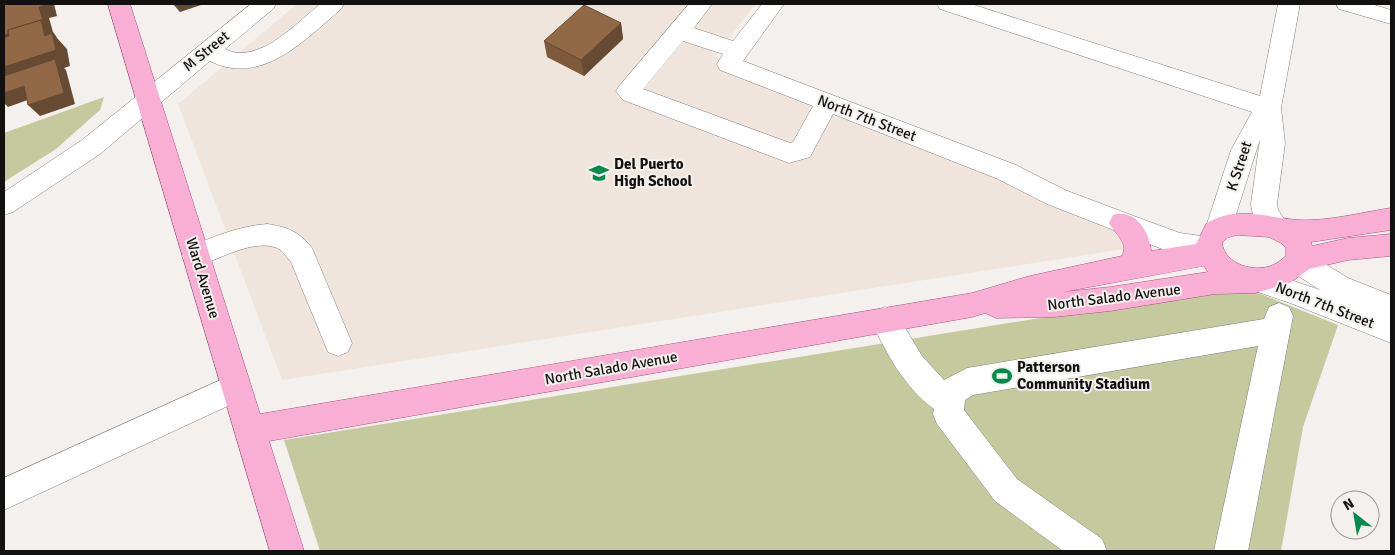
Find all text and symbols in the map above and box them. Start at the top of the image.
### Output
street label: M Street [179,27,233,75]
street label: North 7th Street [815,91,919,145]
street label: K Street [1223,139,1255,193]
place label: Del Puerto High School [614,155,693,190]
school or university icon: Del Puerto High School [588,162,610,184]
street label: Ward Avenue [182,236,224,320]
street label: North 7th Street [1273,278,1377,332]
street label: North Salado Avenue [1046,280,1182,314]
street label: North Salado Avenue [543,347,679,389]
place label: Patterson Community Stadium [1017,358,1150,393]
sports icon: Patterson Community Stadium [991,365,1013,387]
north arrow [1330,490,1380,540]
text: N [1340,494,1357,514]

